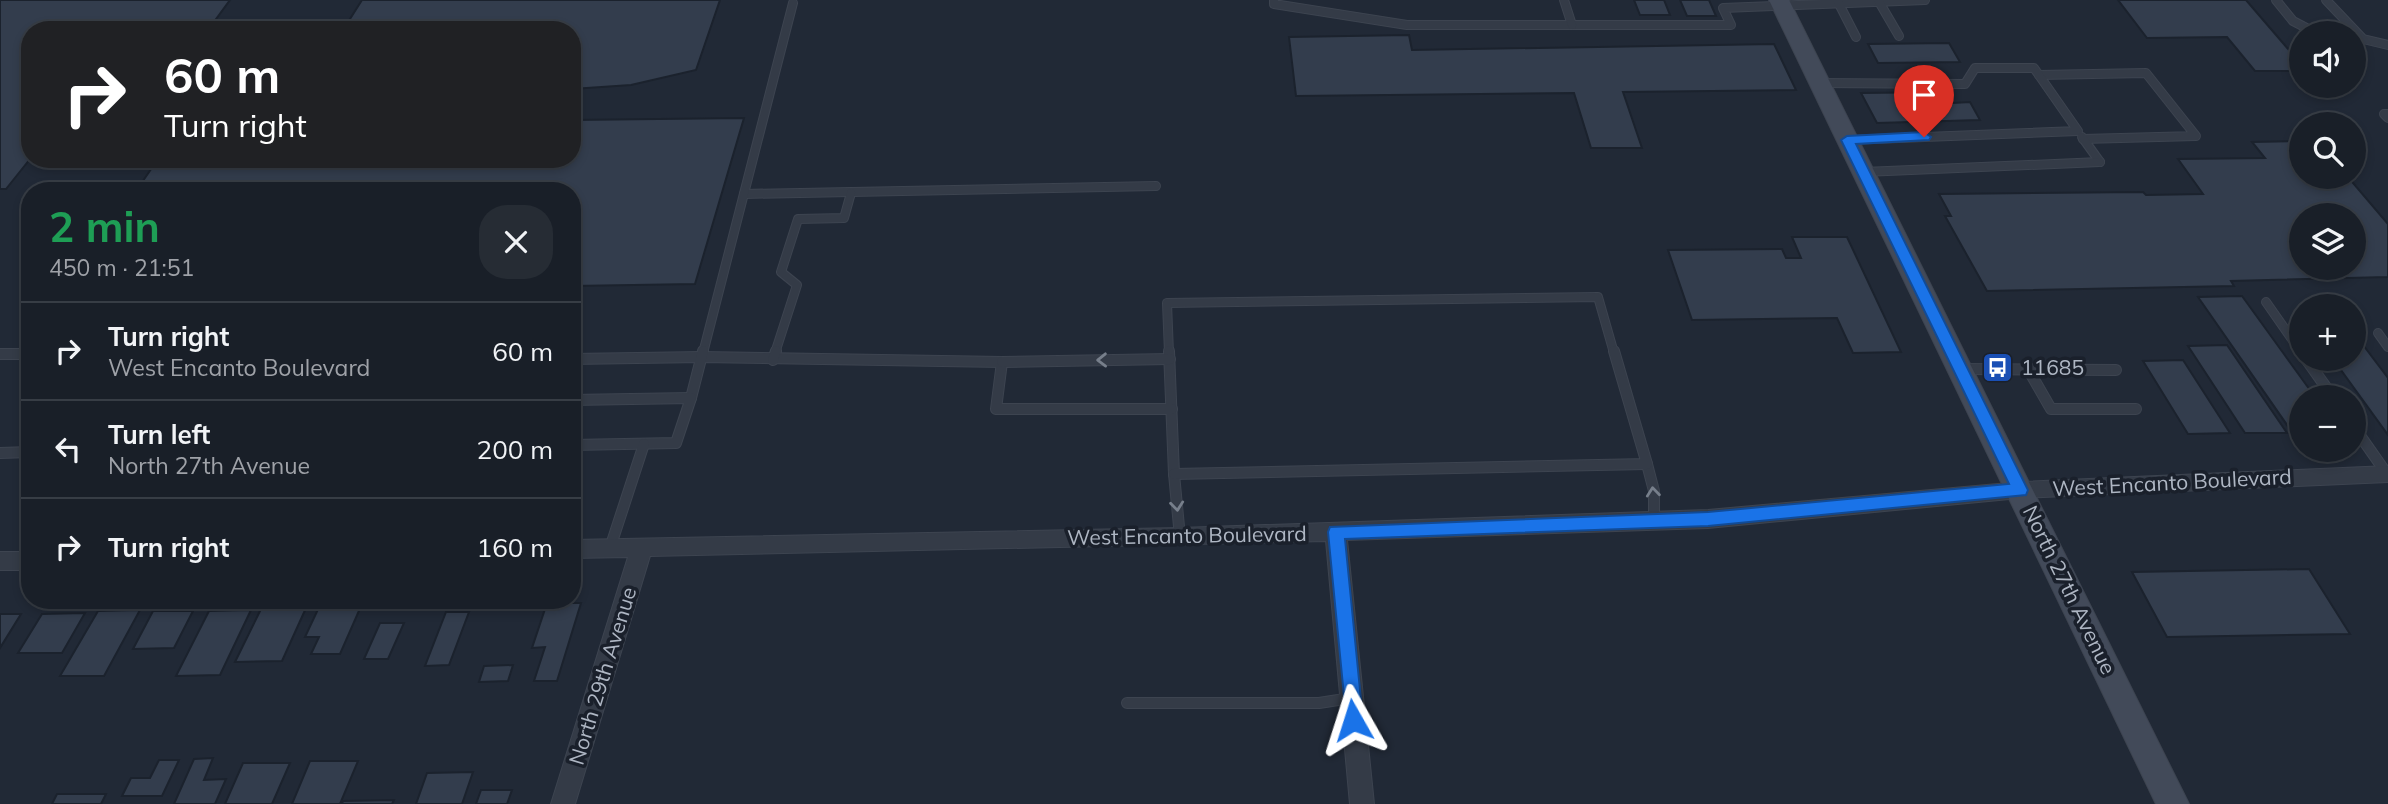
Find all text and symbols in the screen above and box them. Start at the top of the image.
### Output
map controls [2289,21,2366,462]
button: sound [2289,21,2366,98]
text: 60 m [164,44,280,105]
icon: right [49,49,140,140]
pin [1894,65,1954,137]
icon: arrive [1905,76,1943,114]
text: Turn right [164,105,307,145]
button: search [2289,112,2366,189]
text: 2 min [49,200,160,253]
button: layers [2289,203,2366,280]
button: close [479,205,553,279]
text: 450 m · 21:51 [49,253,194,282]
button: + [2289,294,2366,371]
text: Turn right [108,320,229,353]
icon: right [49,332,87,370]
text: 60 m [492,335,553,368]
bus stop icon: 11685 [1981,351,2015,385]
one-way arrow [1096,352,1106,368]
text: West Encanto Boulevard [108,353,370,382]
place label: 11685 [2021,354,2084,380]
button: − [2289,385,2366,462]
text: Turn left [108,418,210,451]
icon: left [49,430,87,468]
text: 200 m [477,433,553,466]
text: North 27th Avenue [108,451,310,480]
street label: West Encanto Boulevard [2052,463,2292,501]
one-way arrow [1645,486,1660,498]
one-way arrow [1169,500,1184,511]
street label: North 27th Avenue [2018,501,2122,678]
street label: West Encanto Boulevard [1067,520,1307,550]
icon: right [49,528,87,566]
text: Turn right [108,531,229,564]
text: 160 m [477,531,553,564]
street label: North 29th Avenue [563,584,641,768]
position arrow [1316,683,1390,757]

